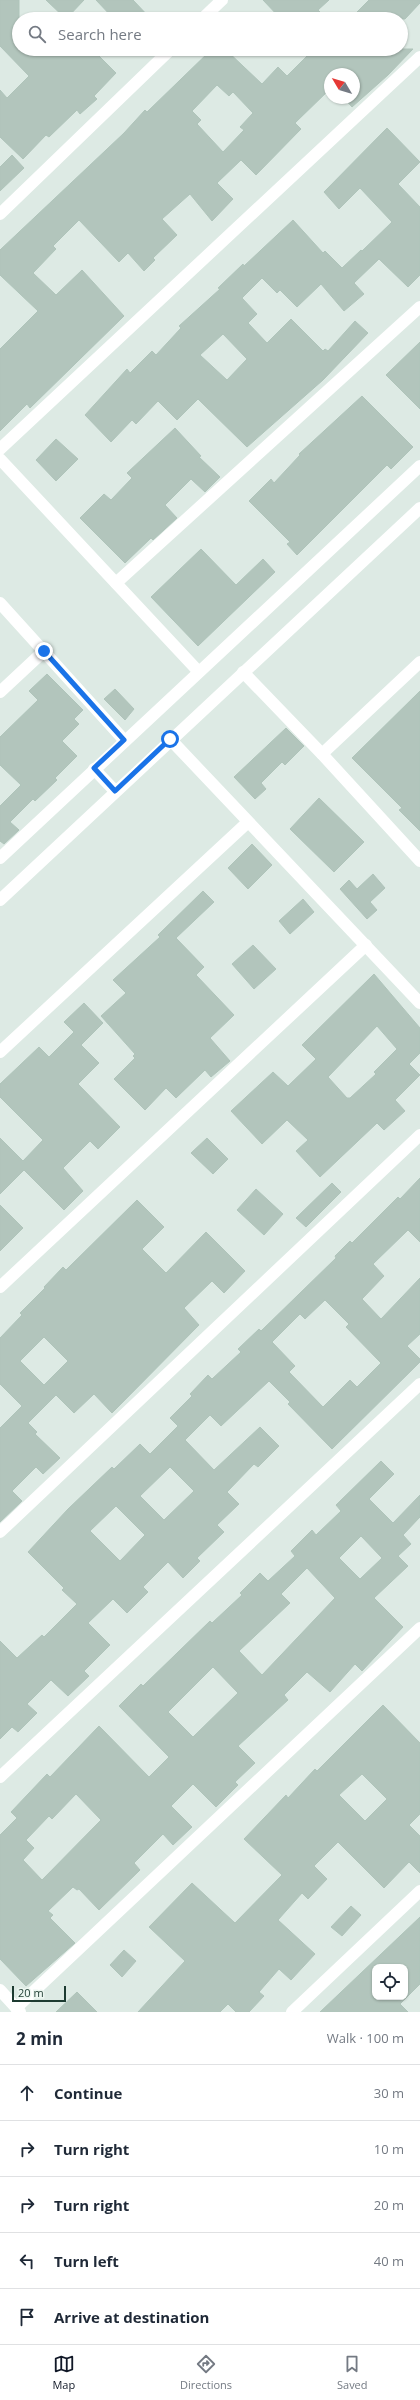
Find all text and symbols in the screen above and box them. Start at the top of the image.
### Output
search box [12,12,408,56]
icon: search [26,23,48,45]
text: Search here [58,24,142,44]
north arrow [324,68,360,104]
route end [35,642,53,660]
route start [161,730,179,748]
map controls [372,1964,408,2000]
button: locate [372,1964,408,2000]
scale bar [12,1984,66,2003]
text: 20 m [18,1985,44,2000]
text: 2 min [16,2027,63,2050]
text: Walk · 100 m [327,2029,404,2047]
icon: ahead [16,2082,38,2104]
text: Continue [54,2083,122,2103]
text: 30 m [374,2084,404,2102]
icon: right [16,2138,38,2160]
text: Turn right [54,2139,129,2159]
text: 10 m [374,2140,404,2158]
icon: right [16,2194,38,2216]
text: Turn right [54,2195,129,2215]
text: 20 m [374,2196,404,2214]
icon: left [16,2250,38,2272]
text: Turn left [54,2251,119,2271]
text: 40 m [374,2252,404,2270]
icon: arrive [16,2306,38,2328]
text: Arrive at destination [54,2307,209,2327]
tab: Map [52,2353,75,2392]
tab: Directions [180,2353,232,2392]
tab: Saved [337,2353,368,2392]

